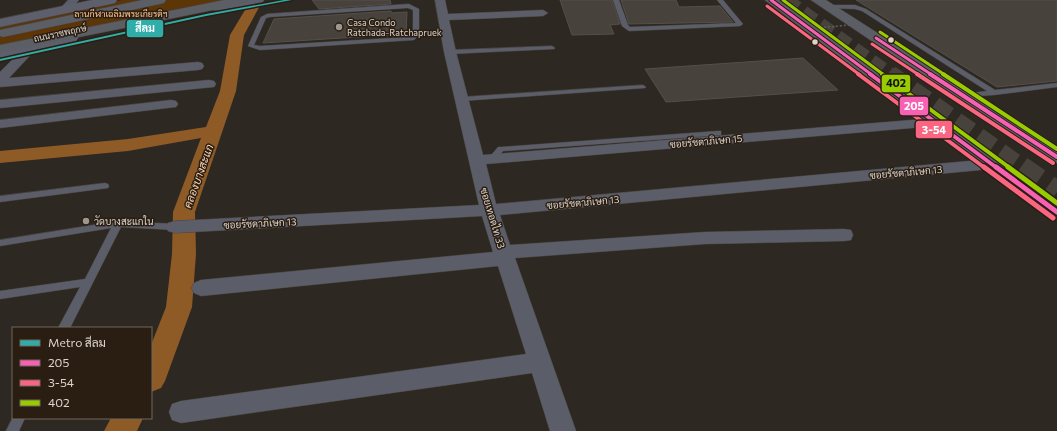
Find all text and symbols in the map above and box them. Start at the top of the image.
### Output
park label: ลานกีฬาเฉลิมพระเกียรติฯ [74,8,168,19]
place label: Casa Condo Ratchada-Ratchapruek [347,17,442,38]
line badge: สีลม [126,19,164,38]
text: สีลม [135,20,155,34]
street label: ถนนราชพฤกษ์ [33,22,88,44]
marker: Casa Condo Ratchada-Ratchapruek [334,22,344,32]
unlabelled marker [886,35,896,45]
unlabelled marker [810,37,820,47]
line badge: 402 [881,74,911,93]
text: 402 [886,76,906,89]
line badge: 205 [899,96,929,116]
text: 205 [904,99,924,112]
line badge: 3-54 [915,120,953,139]
text: 3-54 [922,123,946,136]
street label: ซอยรัชดาภิเษก 15 [669,132,743,150]
water label: คลองบางสะแก [180,142,216,210]
street label: ซอยรัชดาภิเษก 13 [869,163,943,181]
street label: ซอยเทอดไท 33 [478,186,508,250]
street label: ซอยรัชดาภิเษก 13 [546,193,620,211]
place label: วัดบางสะแกใน [94,215,154,227]
street label: ซอยรัชดาภิเษก 13 [223,215,297,231]
marker: วัดบางสะแกใน [81,216,91,226]
legend [12,327,152,419]
text: Metro สีลม [48,335,106,349]
text: 205 [48,355,69,369]
text: 3-54 [48,375,74,389]
text: 402 [48,395,70,409]

